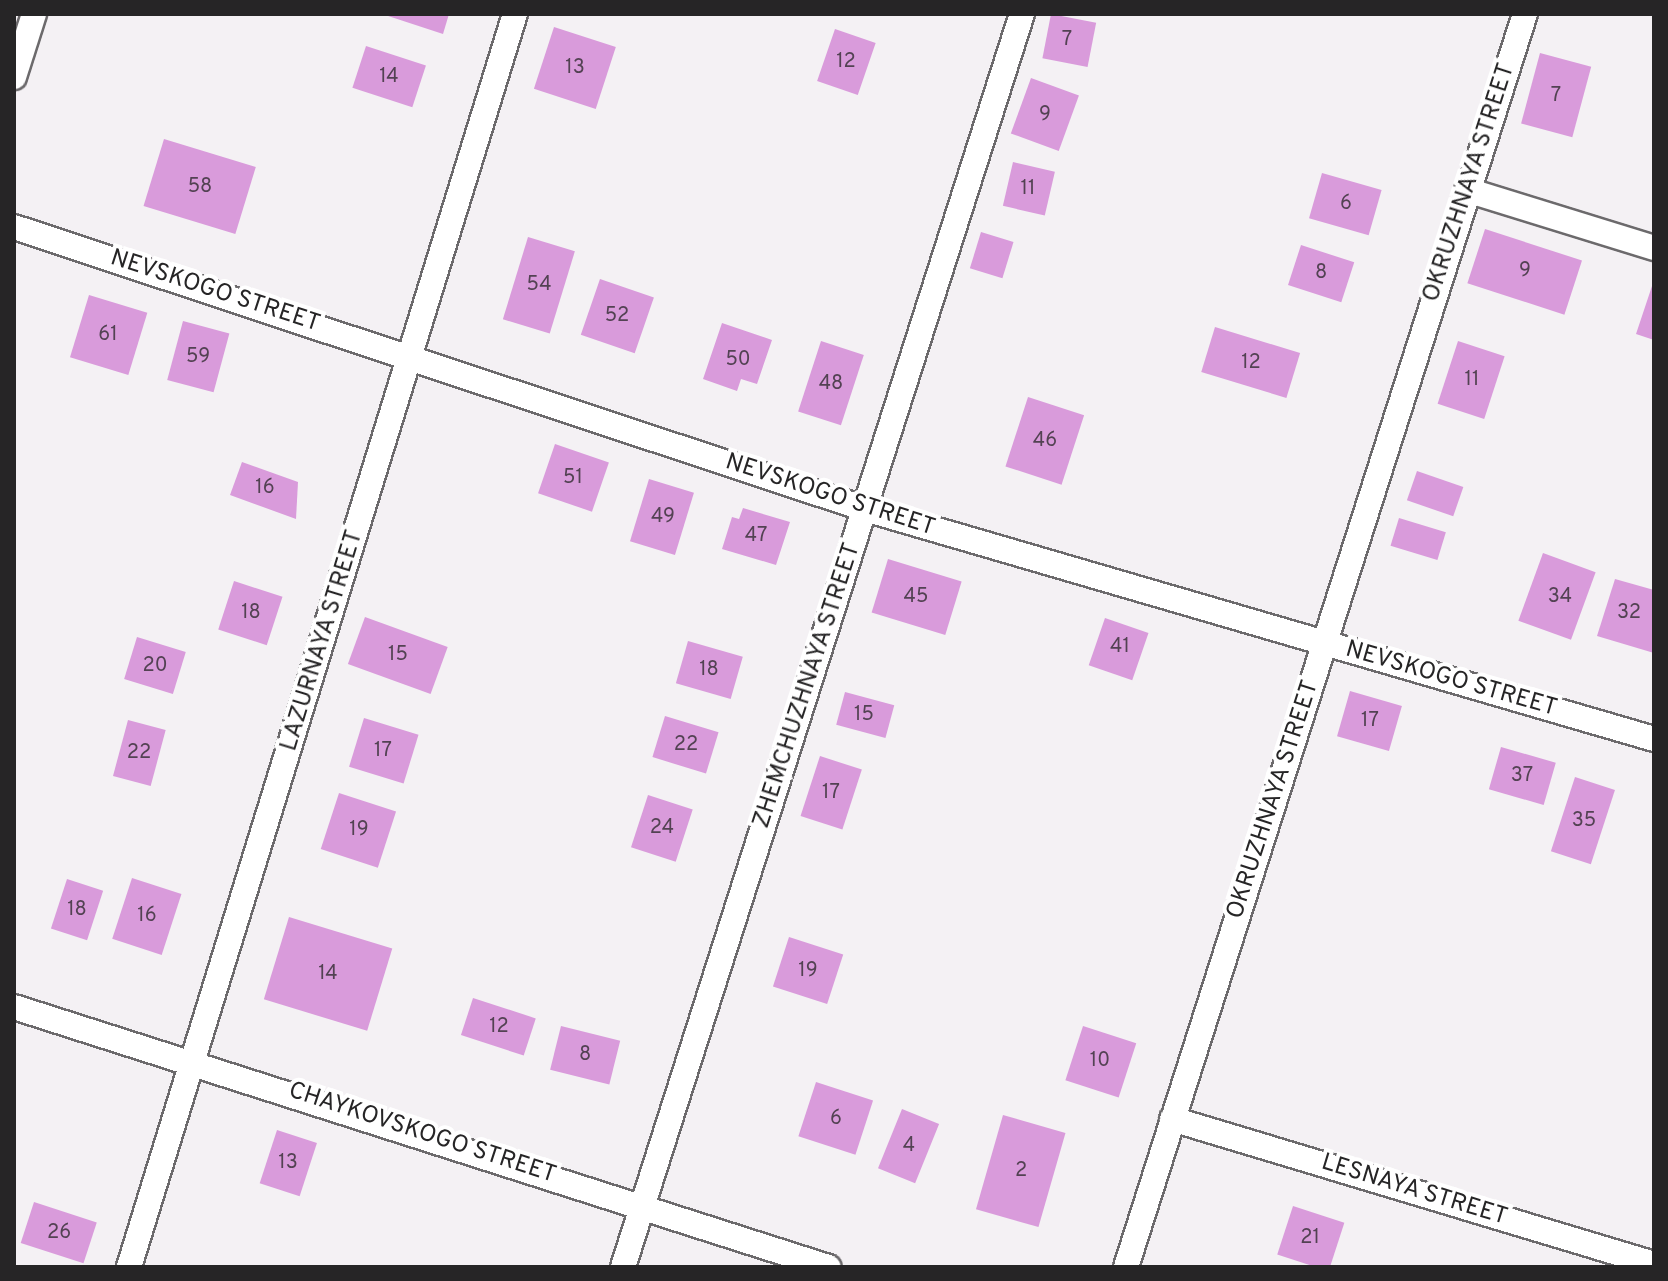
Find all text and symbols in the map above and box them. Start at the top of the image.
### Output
house number: 7 [1062,28,1072,52]
house number: 12 [836,50,856,74]
house number: 13 [565,56,585,80]
street label: OKRUZHNAYA STREET [1418,60,1522,306]
house number: 14 [379,65,399,89]
house number: 7 [1551,84,1561,108]
house number: 9 [1039,103,1051,127]
house number: 58 [188,175,212,199]
house number: 11 [1021,177,1035,201]
house number: 6 [1340,192,1352,216]
street label: NEVSKOGO STREET [107,245,323,339]
house number: 9 [1519,259,1531,283]
house number: 8 [1315,261,1327,285]
house number: 54 [526,273,552,297]
house number: 52 [605,304,629,328]
house number: 61 [98,323,118,347]
house number: 59 [186,345,210,369]
house number: 50 [725,348,751,372]
house number: 12 [1241,351,1261,375]
house number: 11 [1465,368,1479,392]
house number: 48 [819,372,843,396]
house number: 46 [1033,429,1057,453]
street label: NEVSKOGO STREET [722,449,938,543]
house number: 51 [563,466,583,490]
house number: 16 [255,476,275,500]
house number: 49 [651,505,675,529]
house number: 47 [745,524,767,548]
street label: LAZURNAYA STREET [276,527,370,755]
street label: ZHEMCHUZHNAYA STREET [748,539,868,833]
house number: 45 [904,585,928,609]
house number: 34 [1548,585,1572,609]
house number: 18 [241,601,261,625]
house number: 32 [1617,601,1641,625]
house number: 41 [1110,635,1130,659]
street label: NEVSKOGO STREET [1342,636,1560,724]
house number: 15 [388,643,408,667]
house number: 20 [142,654,168,678]
house number: 18 [699,658,719,682]
street label: OKRUZHNAYA STREET [1222,677,1326,923]
house number: 15 [854,703,874,727]
house number: 17 [1361,709,1379,733]
house number: 22 [674,733,698,757]
house number: 17 [374,739,392,763]
house number: 22 [127,741,151,765]
house number: 37 [1511,764,1533,788]
house number: 17 [822,781,840,805]
house number: 35 [1572,809,1596,833]
house number: 24 [650,816,674,840]
house number: 19 [349,818,369,842]
house number: 18 [67,898,87,922]
house number: 16 [137,904,157,928]
house number: 19 [798,959,818,983]
house number: 14 [318,962,338,986]
house number: 12 [489,1015,509,1039]
house number: 8 [579,1043,591,1067]
house number: 10 [1090,1049,1110,1073]
street label: CHAYKOVSKOGO STREET [285,1077,559,1191]
house number: 6 [830,1107,842,1131]
house number: 4 [903,1134,915,1158]
street label: LESNAYA STREET [1317,1149,1511,1233]
house number: 13 [278,1151,298,1175]
house number: 2 [1015,1159,1027,1183]
house number: 26 [47,1221,71,1245]
house number: 21 [1300,1226,1320,1250]

